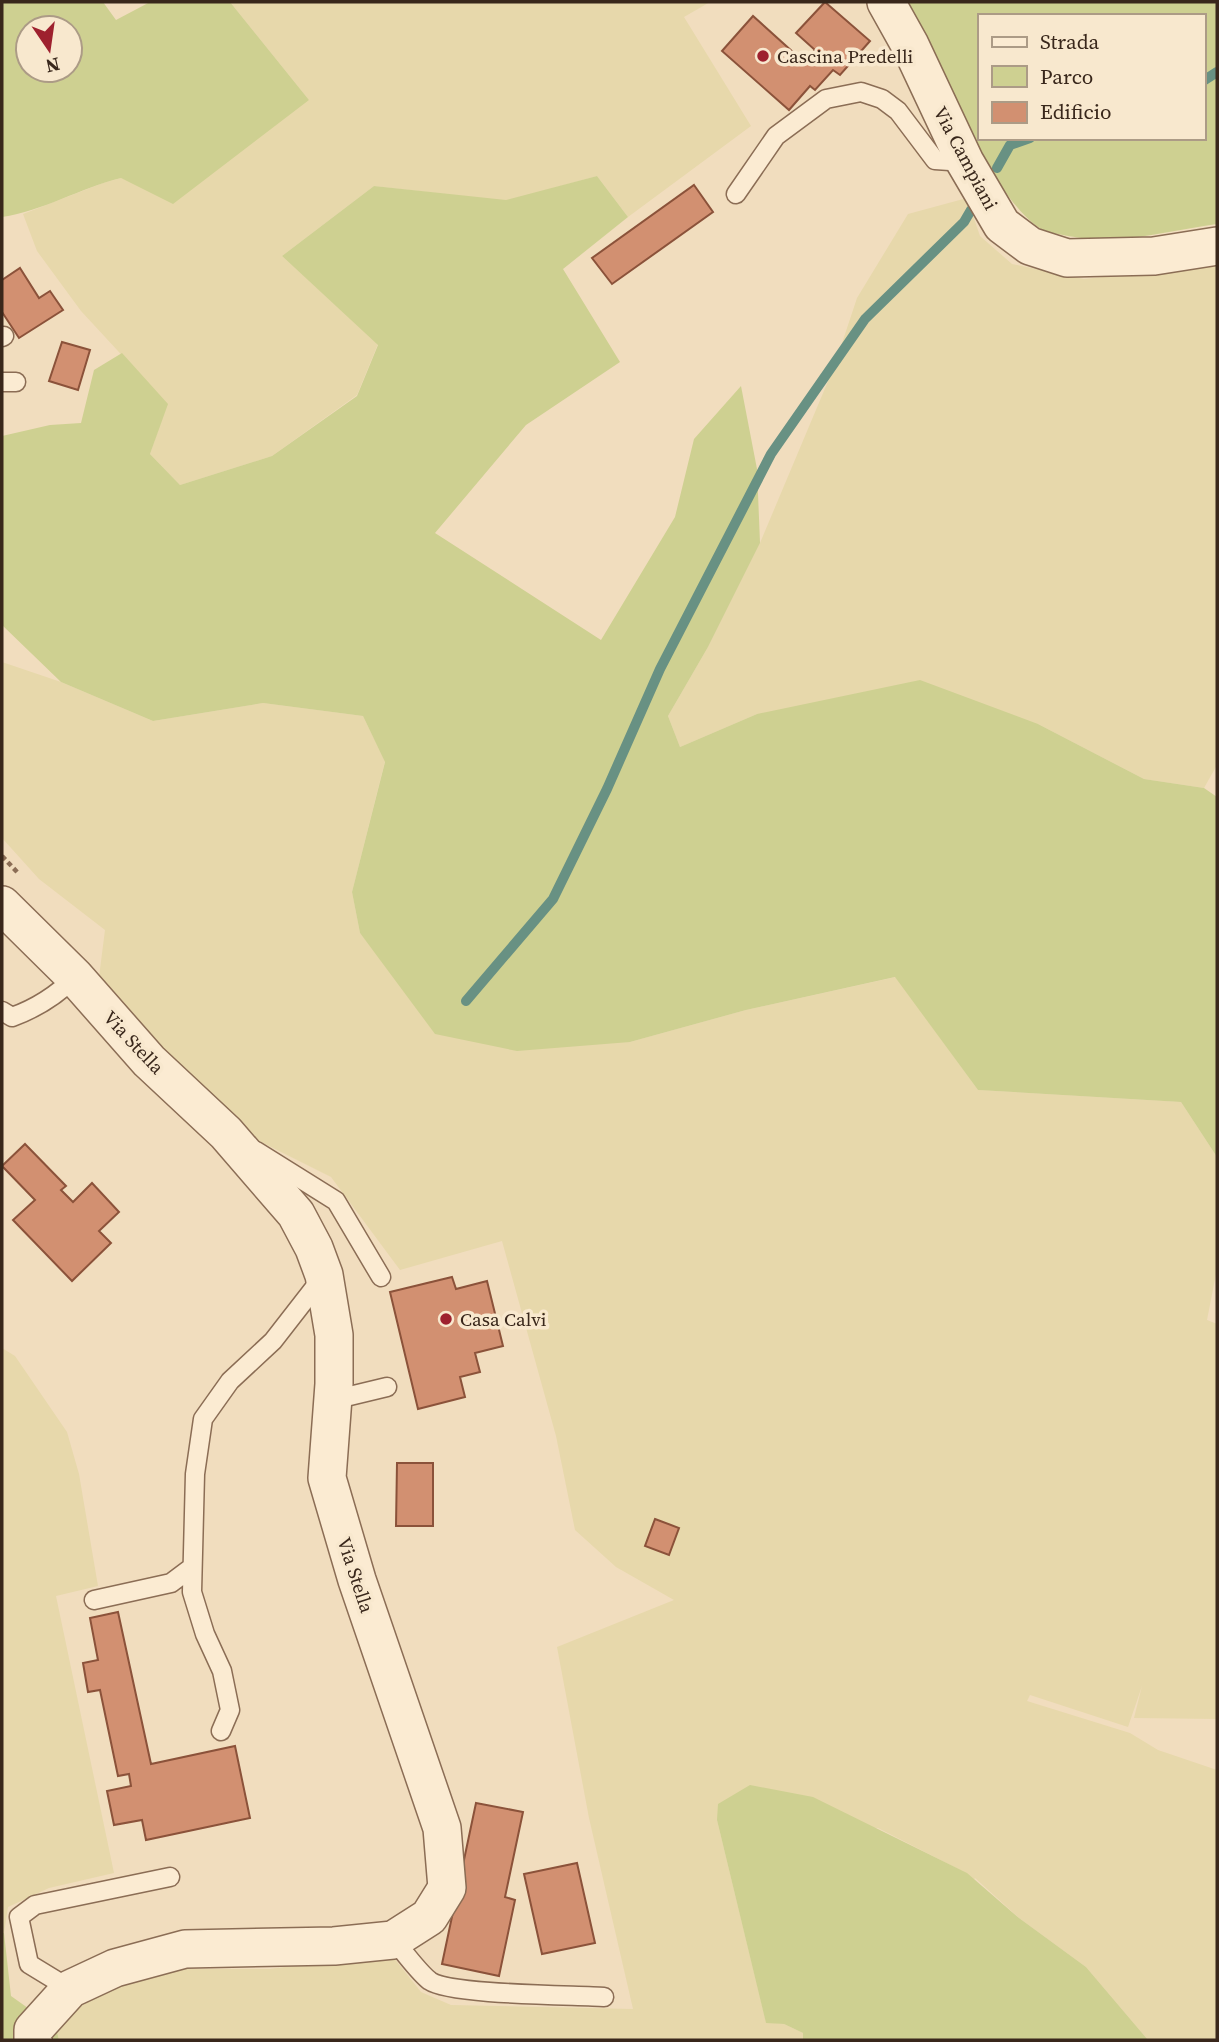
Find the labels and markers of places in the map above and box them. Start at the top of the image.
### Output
place label: Cascina Predelli [777,43,914,69]
marker: Cascina Predelli [755,48,771,64]
place label: Casa Calvi [460,1306,547,1332]
marker: Casa Calvi [438,1311,454,1327]

